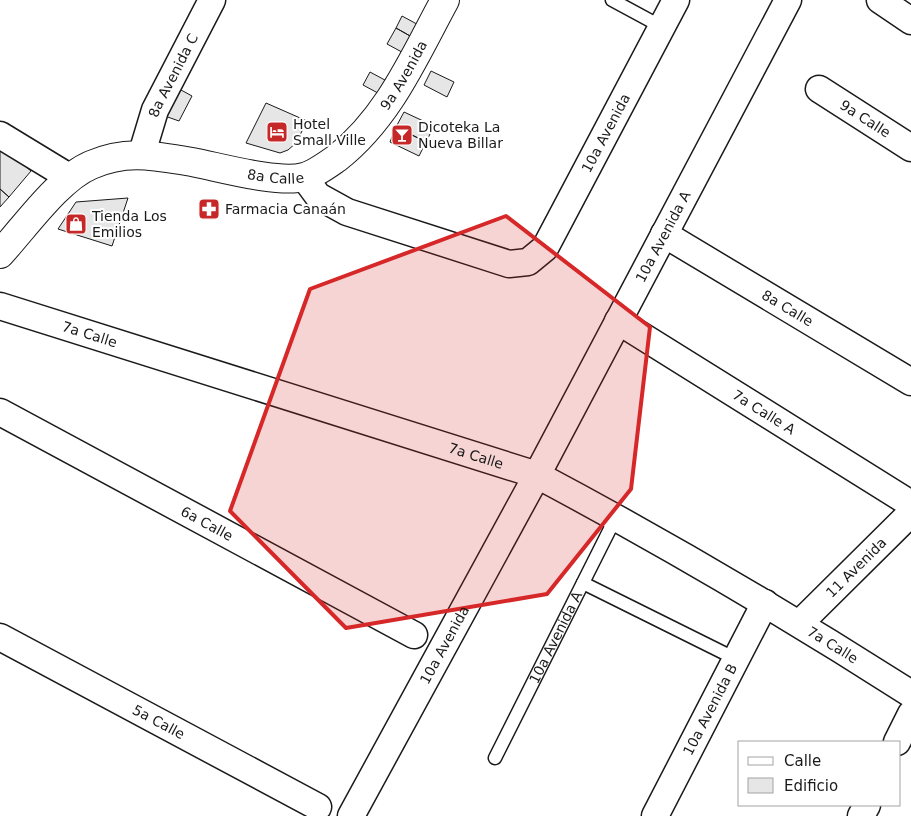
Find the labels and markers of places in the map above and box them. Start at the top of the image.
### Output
place label: Hotel Small Ville [293,116,366,148]
place label: Dicoteka La Nueva Billar [418,119,503,151]
hotel icon: Hotel Small Ville [265,120,289,144]
bar icon: Dicoteka La Nueva Billar [390,123,414,147]
pharmacy icon: Farmacia Canaán [197,197,221,221]
place label: Farmacia Canaán [225,201,346,217]
place label: Tienda Los Emilios [91,208,167,240]
shop icon: Tienda Los Emilios [64,212,88,236]

